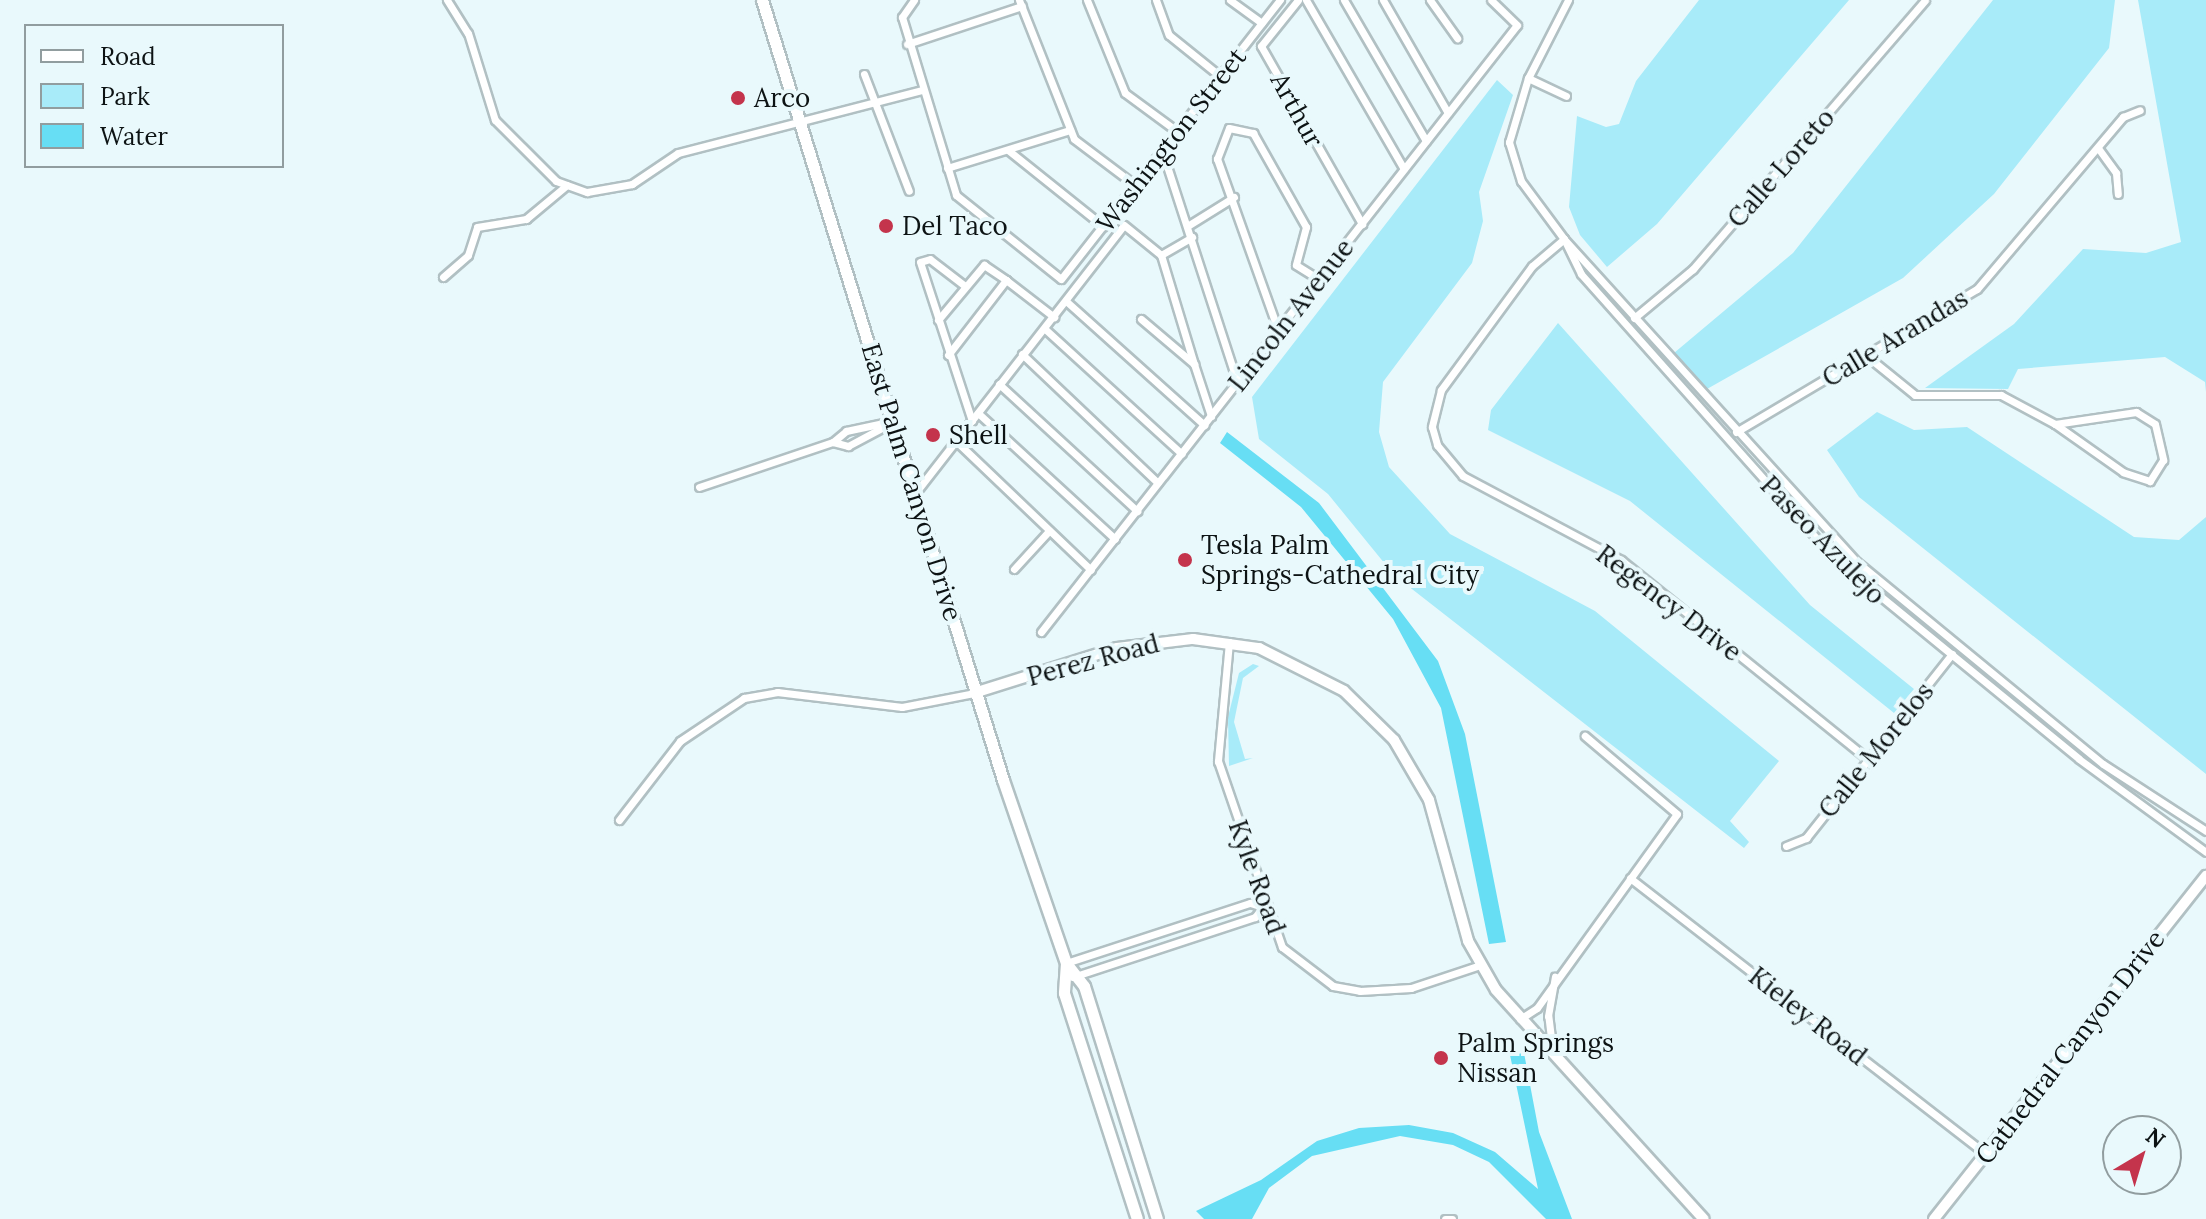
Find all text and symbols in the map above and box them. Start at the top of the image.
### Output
legend [24,24,284,168]
text: Road [100,41,156,72]
street label: Washington Street [1089,42,1253,238]
street label: Arthur [1264,67,1330,153]
text: Park [100,81,150,112]
place label: Arco [754,82,810,114]
marker: Arco [729,89,747,107]
street label: Calle Loreto [1721,102,1841,234]
text: Water [100,121,168,152]
place label: Del Taco [902,210,1008,242]
marker: Del Taco [877,217,895,235]
street label: Lincoln Avenue [1222,233,1360,397]
street label: Calle Arandas [1817,282,1973,394]
street label: East Palm Canyon Drive [855,340,969,624]
place label: Shell [949,419,1008,451]
marker: Shell [924,426,942,444]
street label: Paseo Azulejo [1754,469,1892,611]
place label: Tesla Palm Springs-Cathedral City [1201,529,1479,590]
street label: Regency Drive [1590,538,1748,668]
marker: Tesla Palm Springs-Cathedral City [1176,551,1194,569]
street label: Perez Road [1024,627,1162,693]
street label: Calle Morelos [1812,676,1940,824]
street label: Kyle Road [1222,816,1292,938]
street label: Cathedral Canyon Drive [1969,924,2171,1170]
street label: Kieley Road [1743,960,1873,1072]
place label: Palm Springs Nissan [1457,1027,1614,1088]
marker: Palm Springs Nissan [1432,1049,1450,1067]
north arrow [2102,1115,2182,1195]
text: N [2140,1121,2171,1154]

